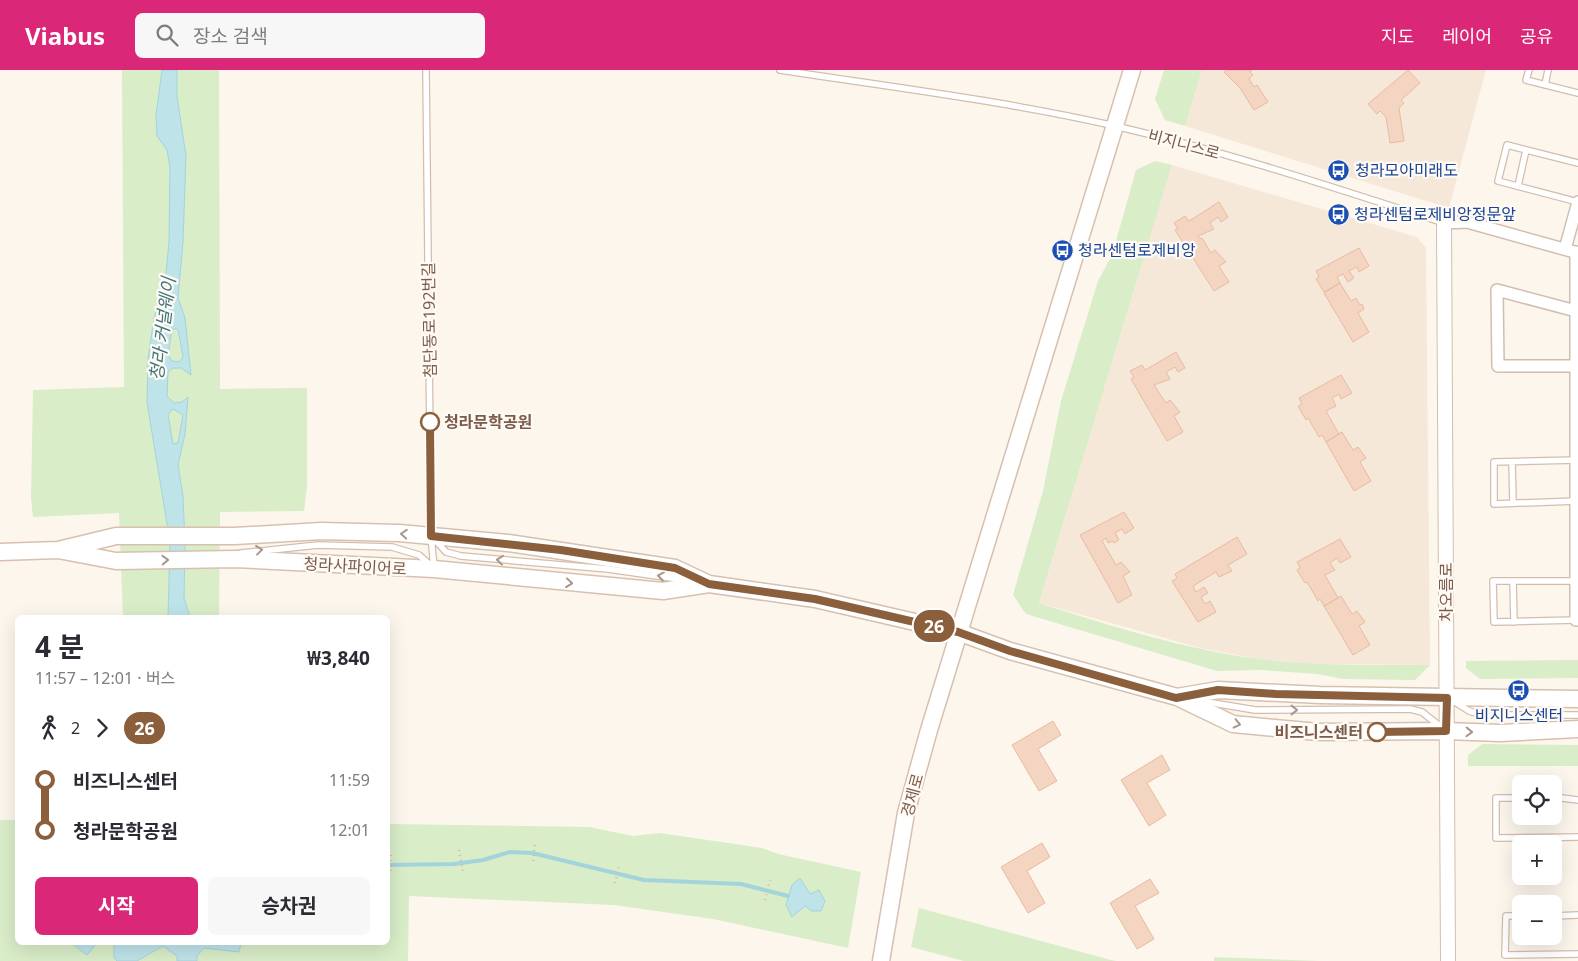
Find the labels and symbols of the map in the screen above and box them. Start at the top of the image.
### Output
street label: 비지니스로 [1146,124,1223,164]
bus stop icon: 청라모아미래도 [1327,158,1351,182]
place label: 청라모아미래도 [1355,159,1458,181]
bus stop icon: 청라센텀로제비앙정문앞 [1326,202,1350,226]
place label: 청라센텀로제비앙정문앞 [1354,203,1516,225]
bus stop icon: 청라센텀로제비앙 [1050,238,1074,262]
place label: 청라센텀로제비앙 [1078,239,1196,261]
street label: 첨단동로192번길 [417,262,441,378]
water label: 청라 커널웨이 [144,274,180,382]
place label: 청라문학공원 [444,411,532,433]
marker: 청라문학공원 [420,412,440,432]
one-way arrow [400,528,408,539]
one-way arrow [255,545,263,556]
street label: 청라사파이어로 [303,552,407,580]
one-way arrow [162,555,169,565]
one-way arrow [495,555,503,566]
street label: 차오름로 [1435,562,1457,621]
one-way arrow [657,572,665,582]
one-way arrow [566,577,574,588]
line badge: 26 [912,610,956,642]
bus stop icon: 비지니스센터 [1507,679,1531,703]
place label: 비지니스센터 [1475,704,1563,726]
one-way arrow [1291,705,1299,715]
one-way arrow [1233,718,1242,729]
place label: 비즈니스센터 [1275,721,1363,743]
marker: 비즈니스센터 [1367,722,1387,742]
one-way arrow [1466,727,1473,737]
street label: 경제로 [896,771,928,819]

